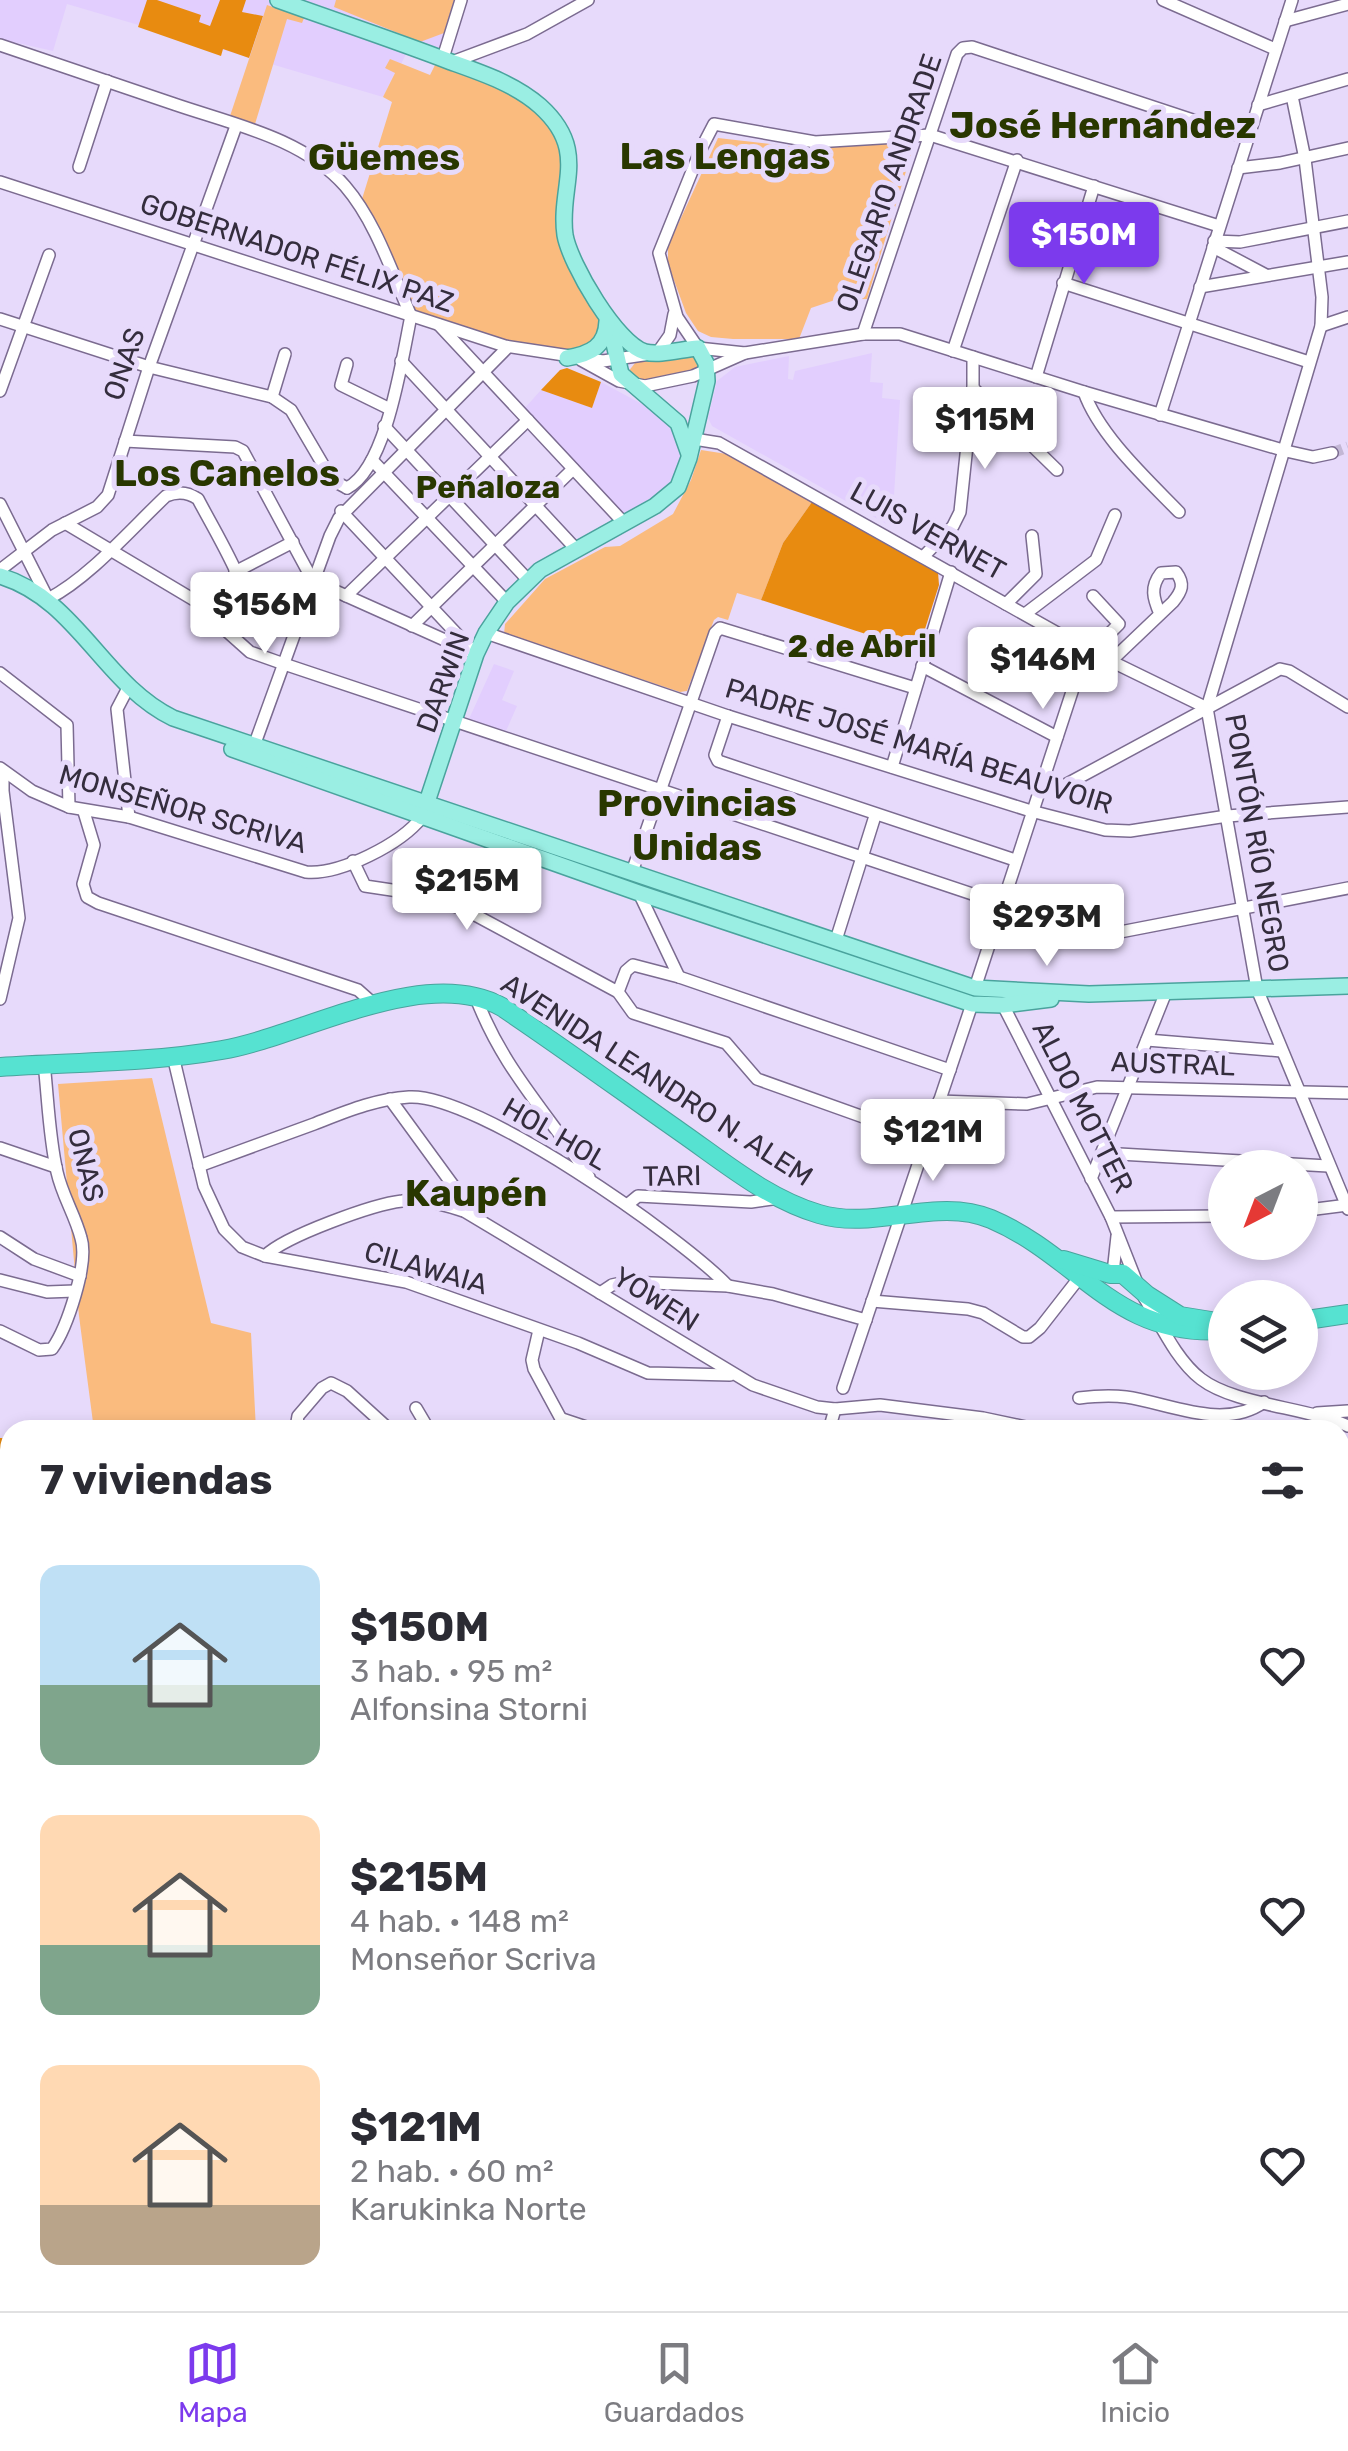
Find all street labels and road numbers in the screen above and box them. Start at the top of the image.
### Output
street label: OLEGARIO ANDRADE [829,50,949,316]
street label: GOBERNADOR FÉLIX PAZ [136,187,458,319]
street label: ONAS [96,323,152,405]
street label: LUIS VERNET [845,475,1011,587]
street label: DARWIN [409,627,477,737]
street label: PADRE JOSÉ MARÍA BEAUVOIR [721,671,1117,821]
street label: PONTÓN RÍO NEGRO [1218,711,1296,975]
street label: MONSEÑOR SCRIVA [55,758,311,860]
street label: AVENIDA LEANDRO N. ALEM [495,967,819,1193]
street label: ALDO MOTTER [1026,1016,1140,1198]
street label: AUSTRAL [1110,1045,1236,1083]
street label: HOL HOL [497,1091,613,1177]
street label: ONAS [61,1125,111,1205]
street label: TARI [642,1159,702,1193]
street label: CILAWAIA [360,1235,492,1301]
street label: YOWEN [607,1260,705,1338]

